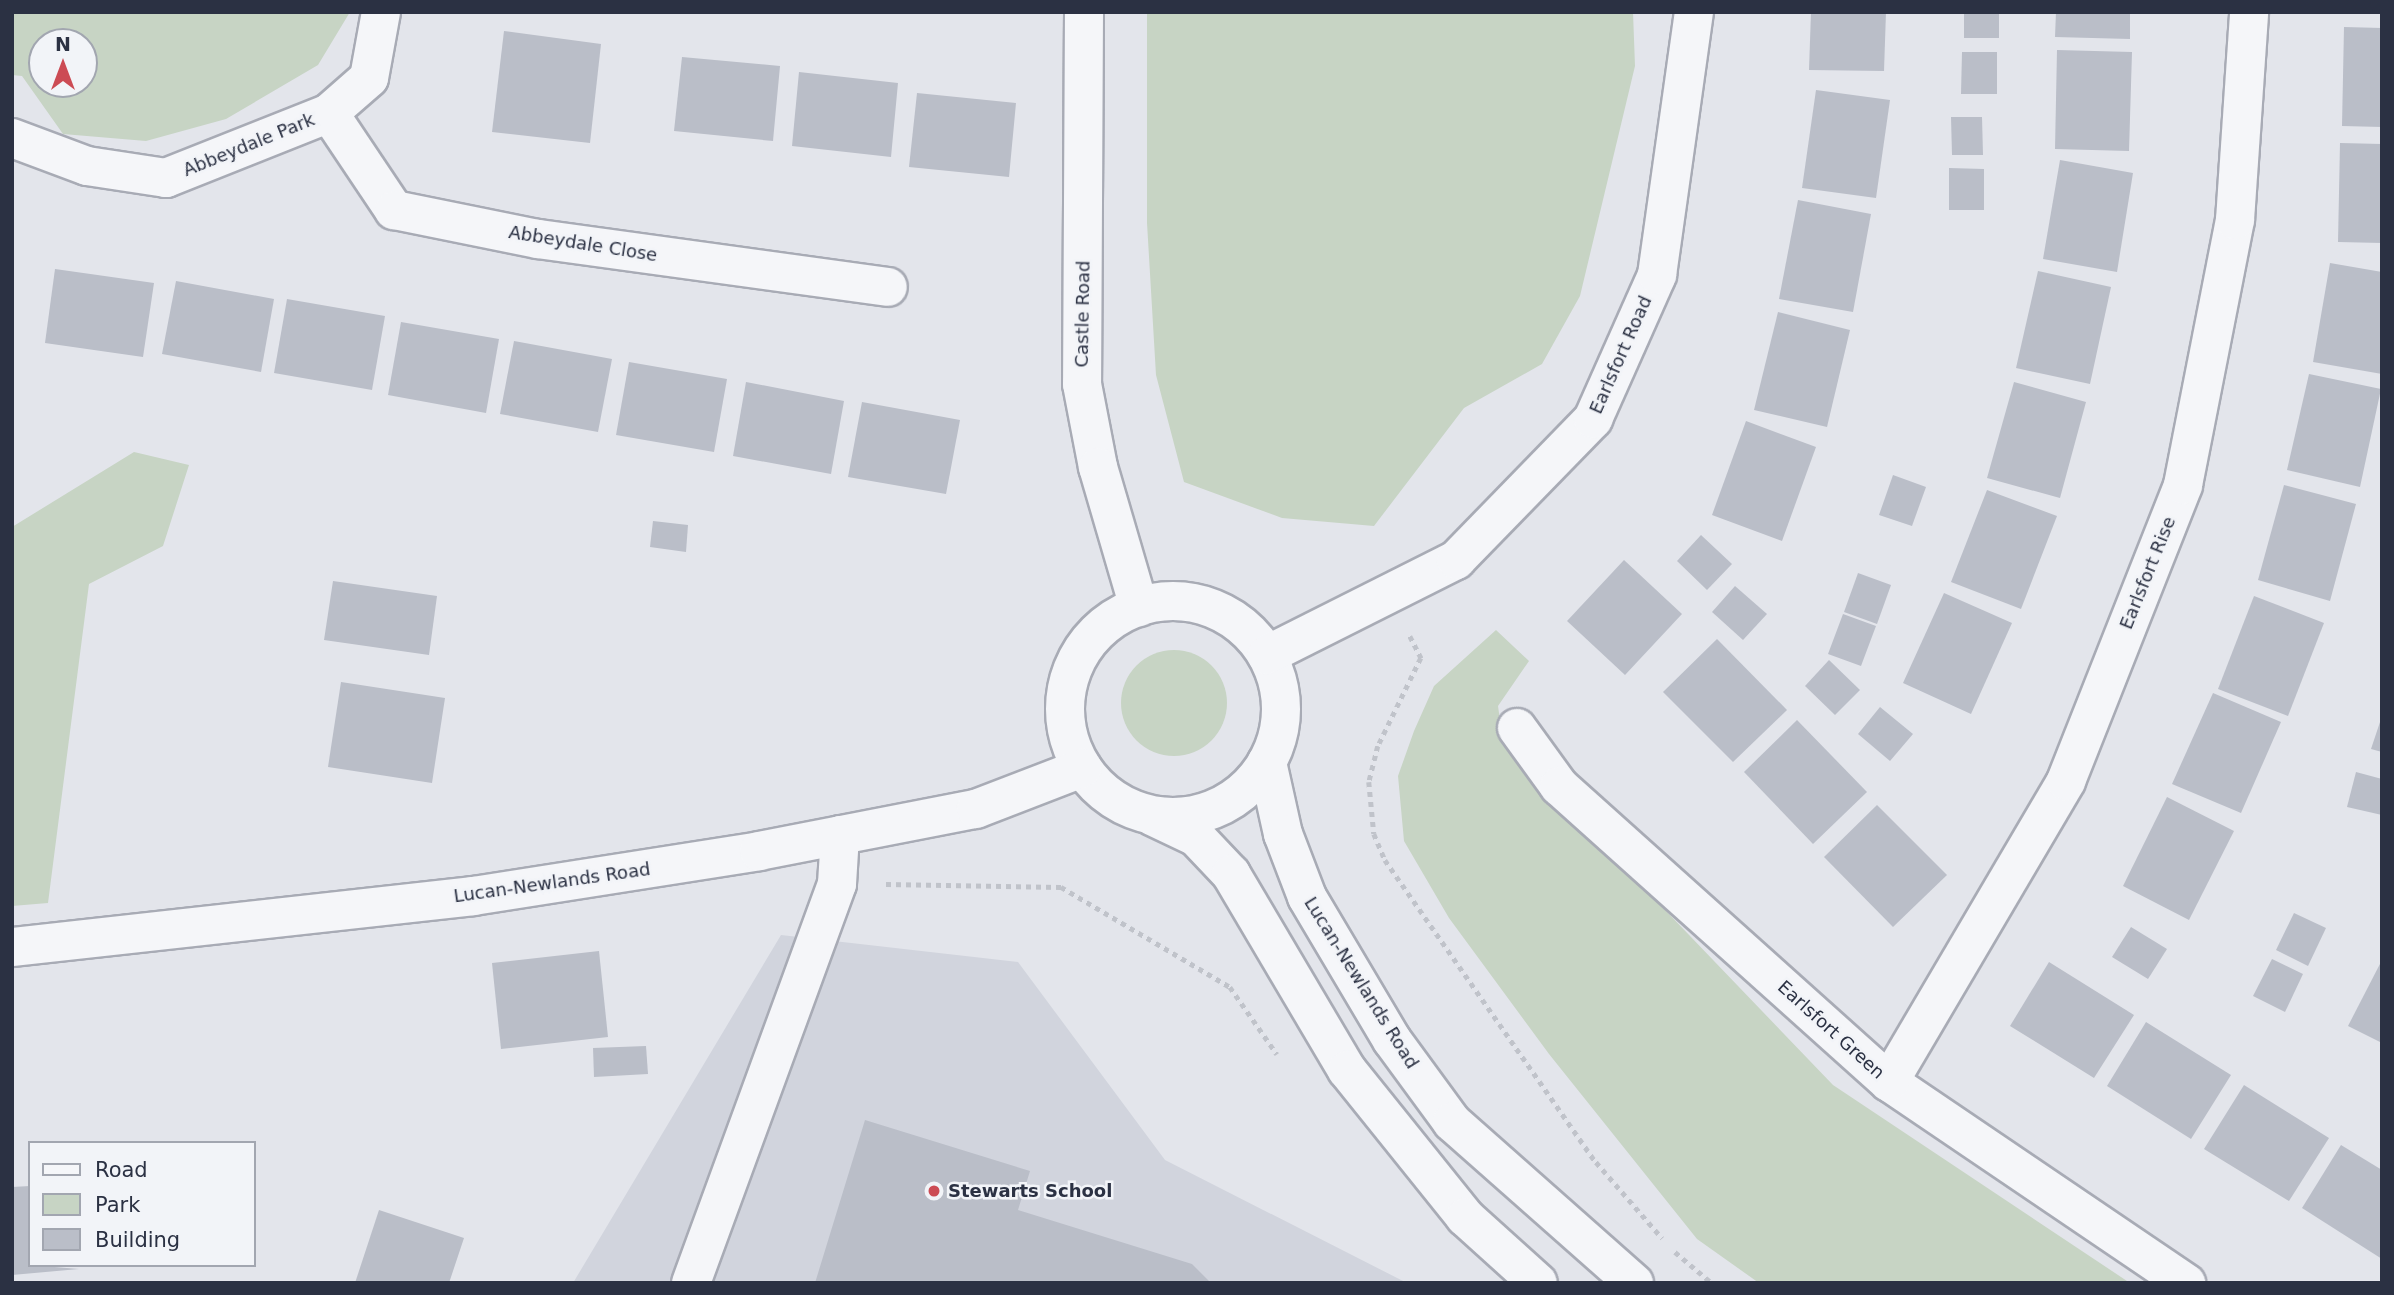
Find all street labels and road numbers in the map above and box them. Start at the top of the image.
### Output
street label: Abbeydale Park [180,109,318,181]
street label: Abbeydale Close [507,222,659,266]
street label: Castle Road [1071,260,1095,368]
street label: Earlsfort Road [1585,293,1657,417]
street label: Earlsfort Rise [2116,513,2180,633]
street label: Lucan-Newlands Road [452,859,652,907]
street label: Lucan-Newlands Road [1299,893,1423,1073]
street label: Earlsfort Green [1773,976,1889,1084]

